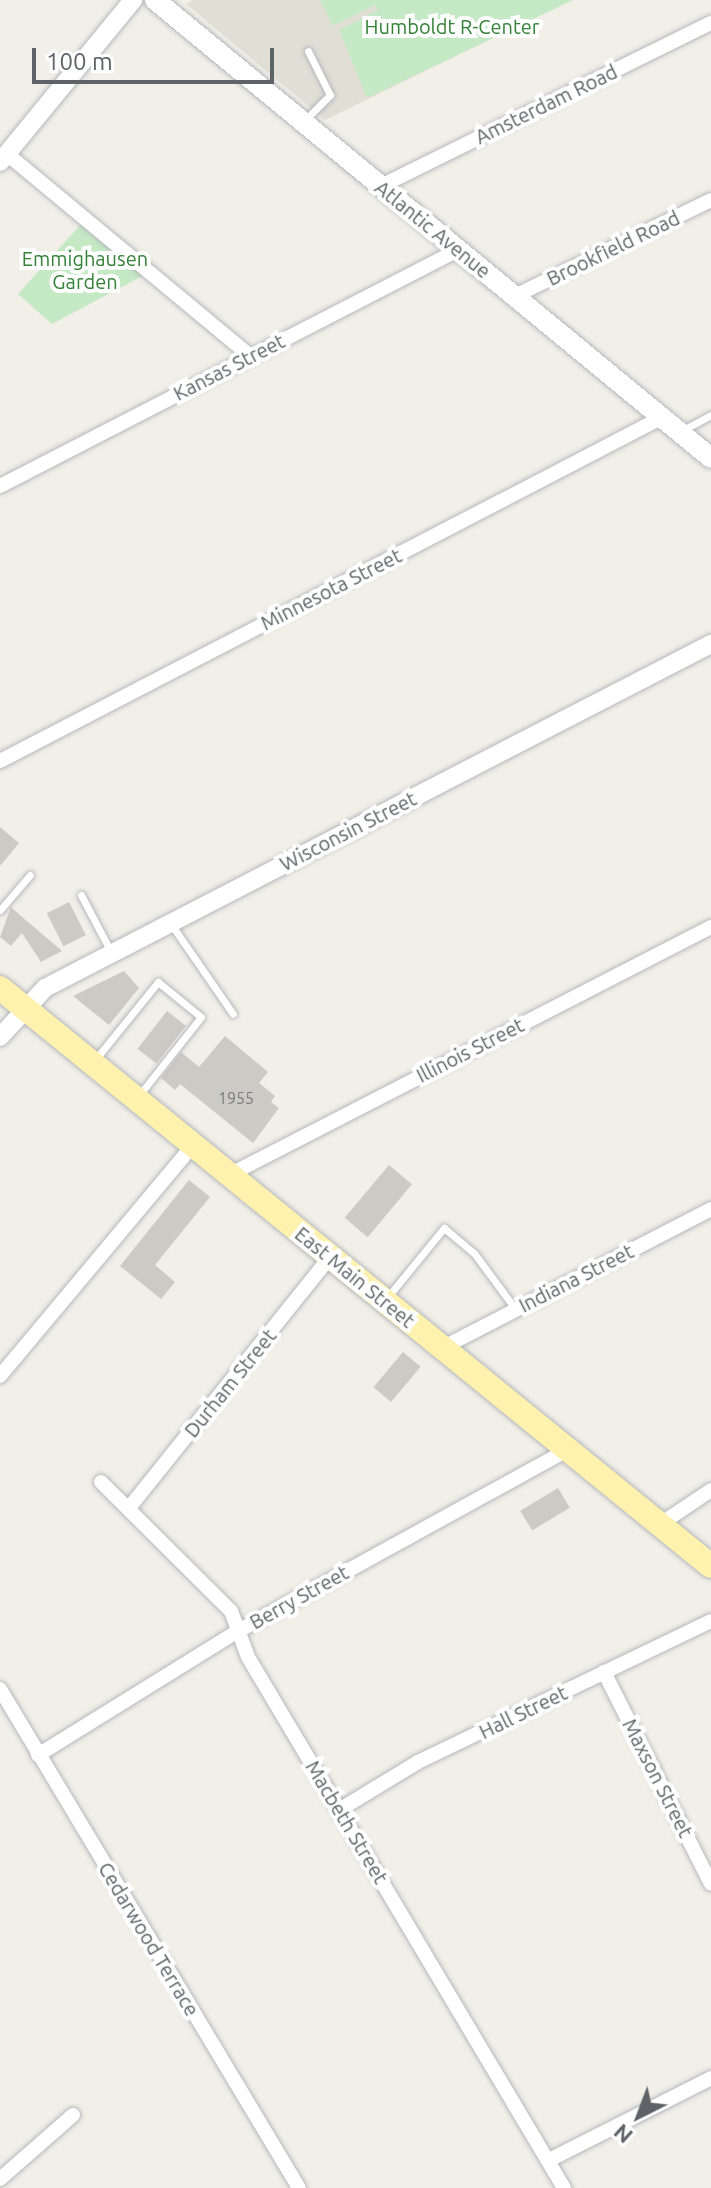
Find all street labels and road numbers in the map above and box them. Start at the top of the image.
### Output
street label: Amsterdam Road [471,59,621,149]
street label: Atlantic Avenue [370,175,496,283]
street label: Brookfield Road [543,205,683,291]
street label: Kansas Street [169,329,289,405]
street label: Minnesota Street [256,543,406,635]
street label: Wisconsin Street [276,786,420,876]
street label: Illinois Street [412,1013,528,1087]
street label: East Main Street [290,1221,420,1333]
street label: Indiana Street [515,1239,637,1317]
street label: Durham Street [179,1324,281,1442]
street label: Berry Street [245,1560,353,1634]
street label: Hall Street [475,1680,571,1744]
street label: Maxson Street [618,1715,698,1841]
street label: Macbeth Street [301,1756,393,1888]
street label: Cedarwood Terrace [94,1858,204,2020]

